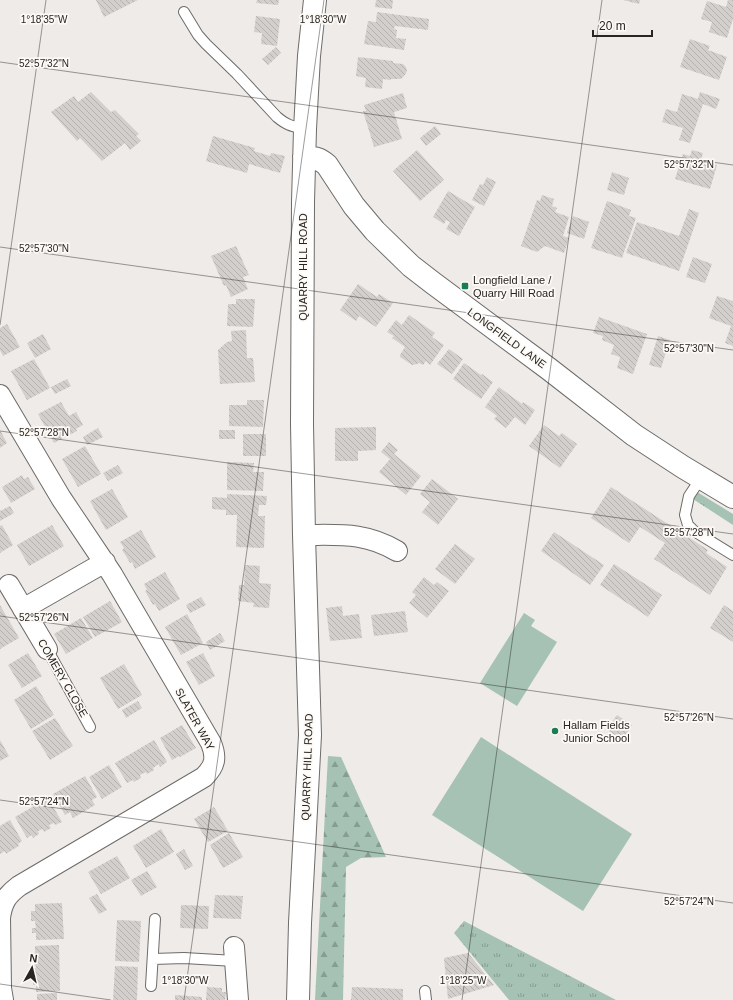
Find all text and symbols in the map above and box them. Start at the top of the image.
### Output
scale bar [593,12,652,38]
text: 1°18'35"W [21,14,68,25]
text: 1°18'30"W [300,14,347,25]
text: 20 m [599,19,626,33]
text: 52°57'32"N [19,58,69,69]
text: 52°57'32"N [664,159,714,170]
street label: QUARRY HILL ROAD [297,213,309,321]
text: 52°57'30"N [19,243,69,254]
place label: Longfield Lane / Quarry Hill Road [473,274,554,299]
marker: Longfield Lane / Quarry Hill Road [460,281,470,291]
street label: LONGFIELD LANE [465,305,549,371]
text: 52°57'30"N [664,343,714,354]
text: 52°57'28"N [19,427,69,438]
text: 52°57'28"N [664,527,714,538]
text: 52°57'26"N [19,612,69,623]
street label: COMERY CLOSE [36,637,90,719]
street label: SLATER WAY [173,686,217,753]
text: 52°57'26"N [664,712,714,723]
street label: QUARRY HILL ROAD [299,713,315,821]
place label: Hallam Fields Junior School [563,719,630,744]
marker: Hallam Fields Junior School [550,726,560,736]
text: 52°57'24"N [19,796,69,807]
text: 52°57'24"N [664,896,714,907]
north arrow [12,948,52,988]
text: N [29,952,38,965]
text: 1°18'30"W [162,975,209,986]
text: 1°18'25"W [440,975,487,986]

